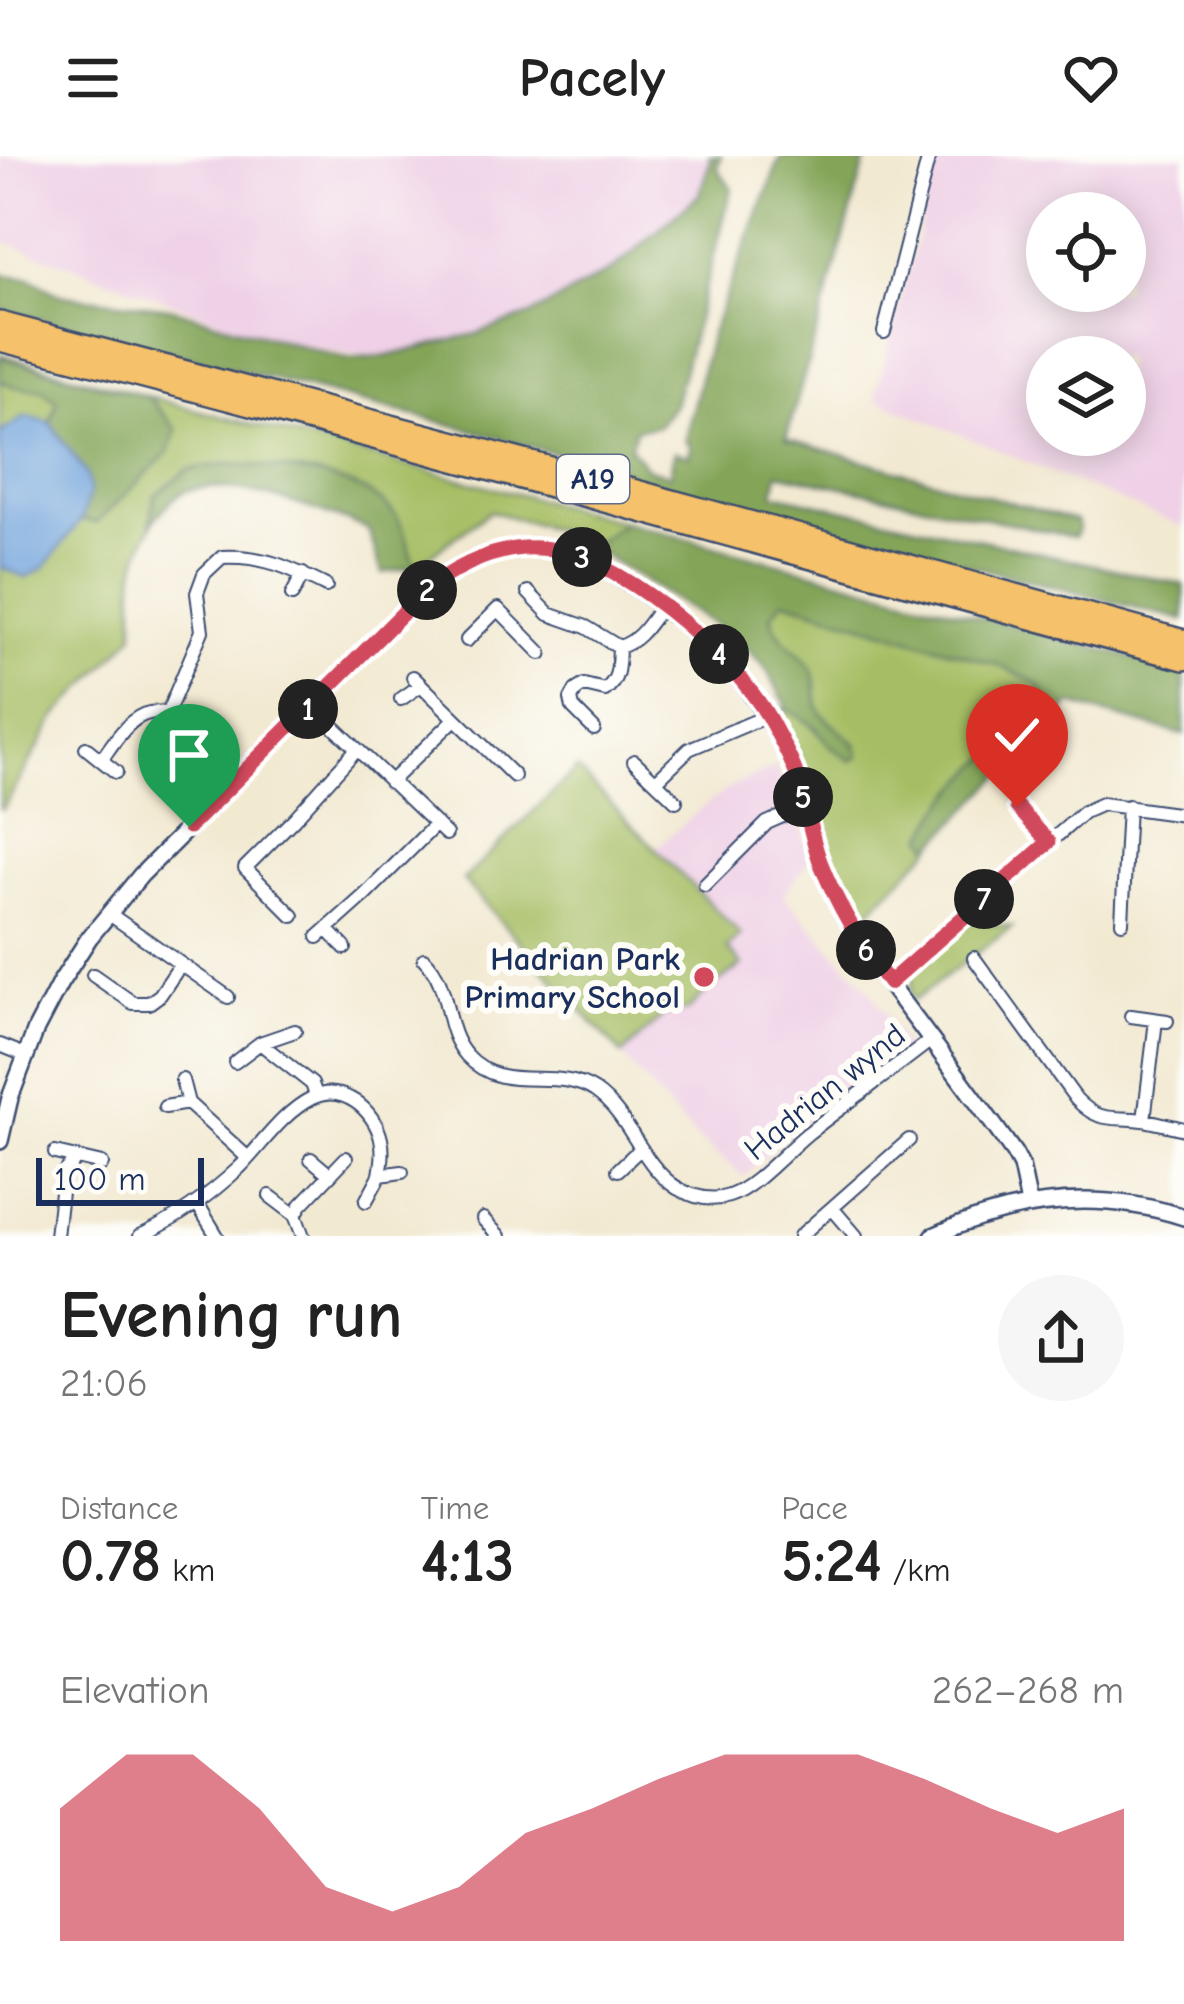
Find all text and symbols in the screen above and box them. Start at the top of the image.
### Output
icon: menu [60,45,126,111]
icon: heart [1058,45,1124,111]
text: Pacely [519,47,665,110]
map controls [1026,192,1146,456]
button: locate [1026,192,1146,312]
button: layers [1026,336,1146,456]
road number: A19 [557,455,629,503]
pin: 3 [552,527,612,587]
text: 3 [574,538,590,576]
pin: 2 [397,560,457,620]
text: 2 [419,571,435,609]
pin: 4 [689,624,749,684]
text: 4 [711,635,727,673]
pin: 1 [278,679,338,739]
pin [966,684,1068,807]
text: 1 [302,690,314,728]
icon: check [984,702,1050,768]
pin [138,704,240,827]
icon: arrive [156,722,222,788]
pin: 5 [773,767,833,827]
text: 5 [794,778,812,816]
pin: 7 [954,869,1014,929]
text: 7 [977,880,991,918]
pin: 6 [836,920,896,980]
text: 6 [857,931,875,969]
place label: Hadrian Park Primary School [464,940,680,1016]
marker: Hadrian Park Primary School [691,964,717,990]
street label: Hadrian wynd [737,1015,913,1168]
scale bar [36,1152,204,1205]
text: 100 m [54,1160,146,1198]
button: share [998,1275,1124,1401]
text: Evening run [60,1278,402,1354]
text: 21:06 [60,1361,148,1406]
text: Distance [60,1489,178,1527]
text: Time [421,1489,489,1527]
text: Pace [781,1489,848,1527]
text: 0.78 [60,1527,161,1596]
text: 4:13 [421,1527,514,1596]
text: 5:24 [781,1527,882,1596]
text: km [161,1551,215,1589]
text: /km [882,1551,951,1589]
text: Elevation [60,1668,209,1713]
text: 262–268 m [932,1668,1124,1713]

